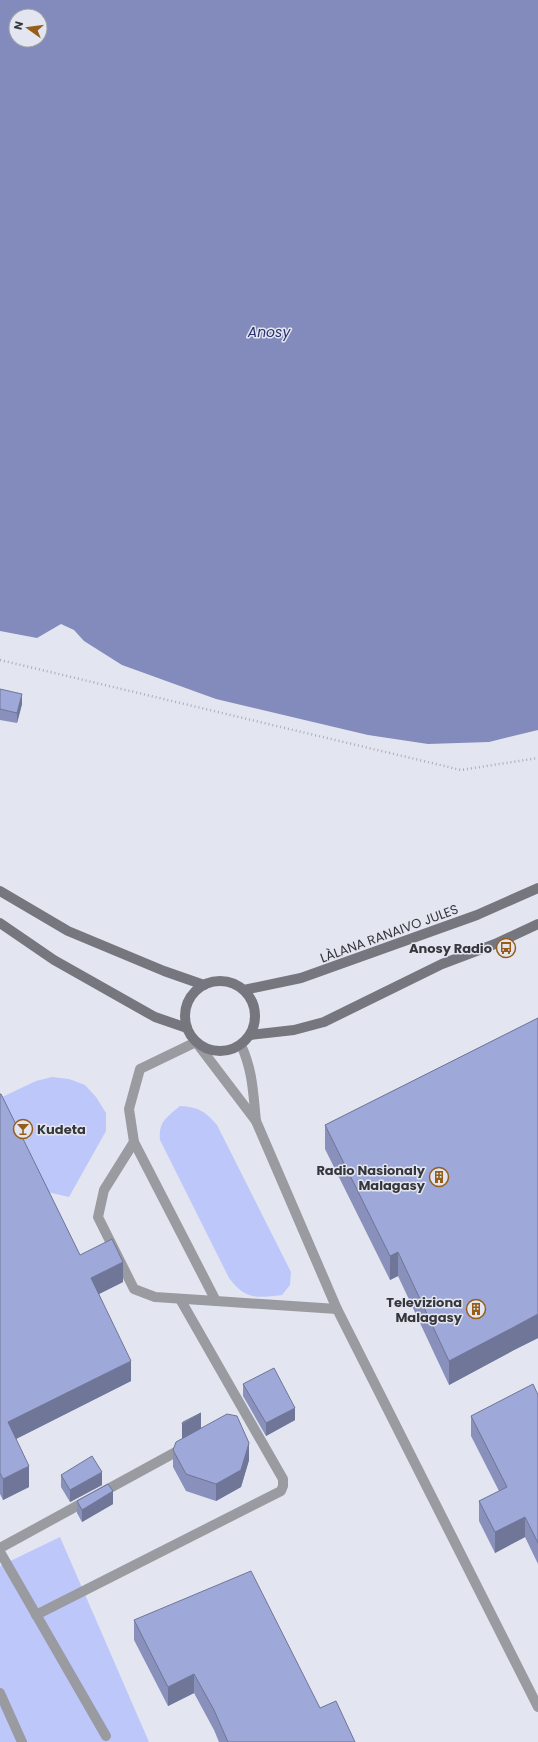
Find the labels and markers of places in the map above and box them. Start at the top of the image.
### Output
bus stop icon: Anosy Radio [495,937,517,959]
place label: Anosy Radio [409,939,492,958]
bar icon: Kudeta [12,1118,34,1140]
place label: Kudeta [37,1120,86,1139]
place label: Radio Nasionaly Malagasy [316,1161,426,1195]
building icon: Radio Nasionaly Malagasy [428,1166,450,1188]
place label: Televiziona Malagasy [386,1293,463,1327]
building icon: Televiziona Malagasy [465,1298,487,1320]

